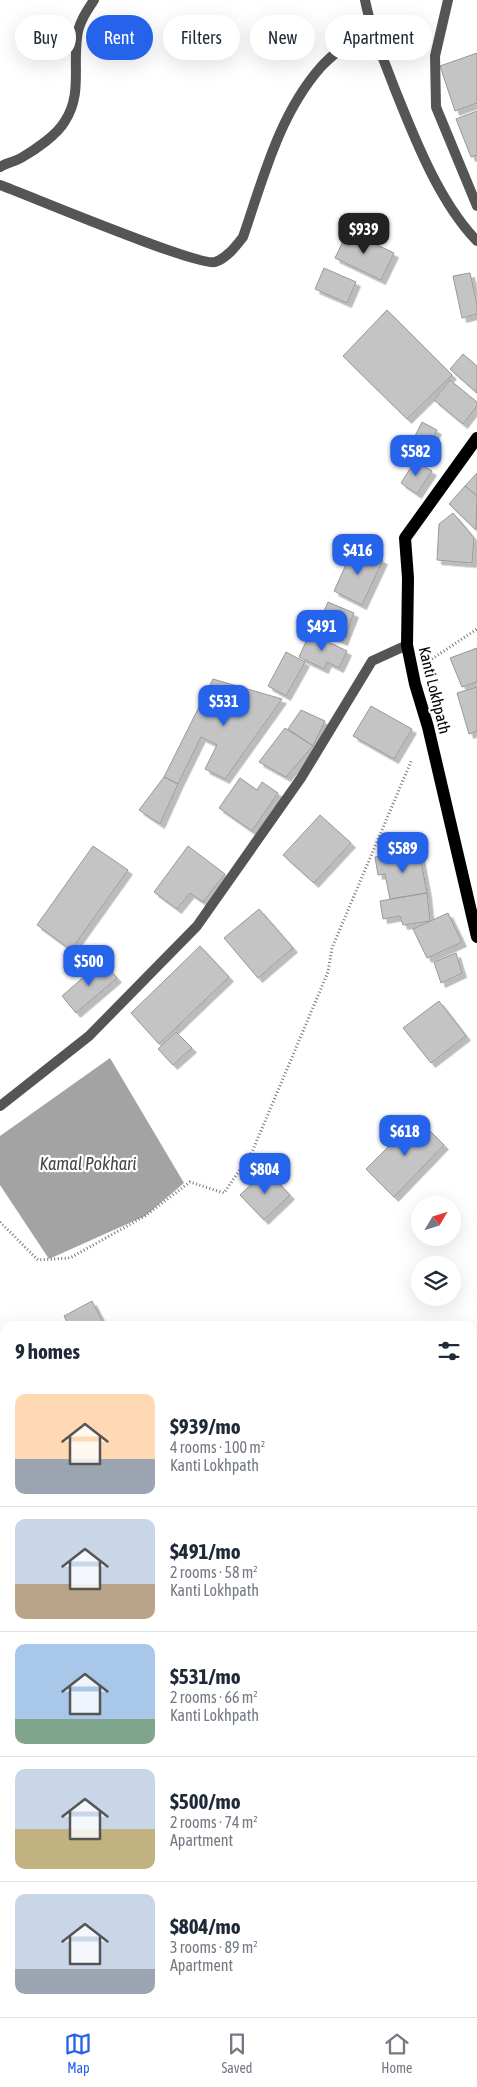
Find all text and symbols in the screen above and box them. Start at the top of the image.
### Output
chip: Buy [15,15,76,60]
chip: Rent [86,15,153,60]
chip: Filters [163,15,240,60]
chip: New [250,15,315,60]
chip: Apartment [325,15,432,60]
pin: $939 [334,212,394,255]
text: $939 [349,220,379,238]
pin: $582 [386,434,446,477]
text: $582 [401,442,431,460]
pin: $416 [328,534,388,576]
text: $416 [343,541,373,559]
pin: $491 [292,610,352,652]
text: $491 [307,617,337,635]
street label: Kanti Lokhpath [415,645,455,736]
pin: $531 [194,684,254,727]
text: $531 [209,692,239,710]
pin: $589 [373,832,433,874]
text: $589 [388,839,418,857]
pin: $500 [59,944,119,987]
text: $500 [74,952,104,970]
pin: $618 [375,1114,435,1157]
text: $618 [390,1122,420,1140]
pin: $804 [235,1152,295,1195]
water label: Kamal Pokhari [40,1153,136,1174]
text: $804 [250,1160,280,1178]
north arrow [411,1196,461,1246]
map controls [411,1196,461,1306]
button: layers [411,1256,461,1306]
icon: filters [435,1337,463,1365]
text: 9 homes [15,1339,80,1363]
icon: home [55,1414,115,1474]
text: $939/mo [170,1414,241,1438]
text: 4 rooms · 100 m² [170,1438,265,1456]
text: Kanti Lokhpath [170,1456,259,1474]
icon: home [55,1539,115,1599]
text: $491/mo [170,1539,241,1563]
text: 2 rooms · 58 m² [170,1563,258,1581]
text: Kanti Lokhpath [170,1581,259,1599]
icon: home [55,1664,115,1724]
text: $531/mo [170,1664,241,1688]
text: 2 rooms · 66 m² [170,1688,258,1706]
text: Kanti Lokhpath [170,1706,259,1724]
icon: home [55,1789,115,1849]
text: $500/mo [170,1789,241,1813]
text: 2 rooms · 74 m² [170,1813,258,1831]
text: Apartment [170,1831,233,1849]
icon: home [55,1914,115,1974]
text: $804/mo [170,1914,241,1938]
text: 3 rooms · 89 m² [170,1938,258,1956]
text: Apartment [170,1956,233,1974]
tab: Map [64,2030,92,2076]
tab: Saved [221,2030,252,2076]
tab: Home [381,2030,412,2076]

